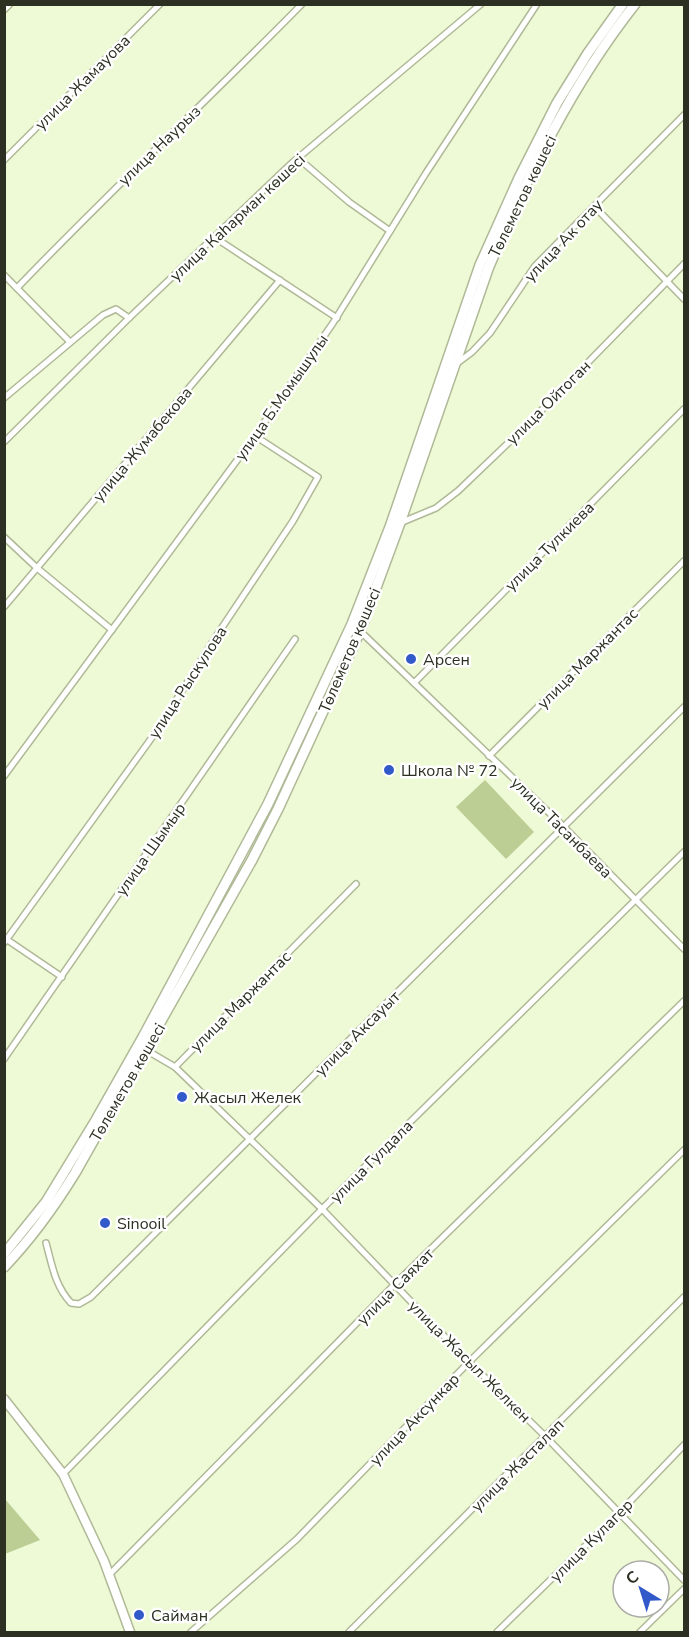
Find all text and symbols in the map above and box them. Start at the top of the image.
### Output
street label: улица Жамауова [30,30,135,135]
street label: улица Наурыз [114,101,206,191]
street label: Төлеметов көшесі [484,132,562,261]
street label: улица Каһарман көшесі [165,149,310,286]
street label: улица Ак отау [520,194,608,287]
street label: улица Б.Момышулы [230,330,334,465]
street label: улица Ойтоган [502,356,596,450]
street label: улица Жумабекова [88,382,197,507]
street label: улица Тулкиева [500,497,599,596]
street label: Төлеметов көшесі [314,585,386,716]
street label: улица Маржантас [532,603,643,714]
street label: улица Рыскулова [143,622,232,743]
place label: Арсен [423,649,470,671]
marker: Арсен [404,652,418,666]
place label: Школа № 72 [401,760,498,782]
marker: Школа № 72 [382,763,396,777]
street label: улица Тасанбаева [506,772,617,883]
street label: улица Шымыр [111,799,191,901]
street label: улица Маржантас [185,946,296,1057]
street label: улица Аксауыт [310,986,406,1081]
street label: Төлеметов көшесі [85,1019,171,1146]
place label: Жасыл Желек [194,1087,302,1109]
marker: Жасыл Желек [175,1090,189,1104]
street label: улица Гулдала [325,1115,418,1208]
place label: Sinooil [117,1213,166,1235]
marker: Sinooil [98,1216,112,1230]
street label: улица Саяхат [352,1243,440,1330]
street label: улица Жасыл Желкен [403,1296,535,1428]
street label: улица Аксункар [365,1369,465,1471]
street label: улица Жасталап [466,1414,569,1517]
street label: улица Кулагер [545,1494,638,1587]
north arrow [611,1559,671,1619]
text: С [621,1566,644,1590]
place label: Сайман [151,1605,208,1627]
marker: Сайман [132,1608,146,1622]

